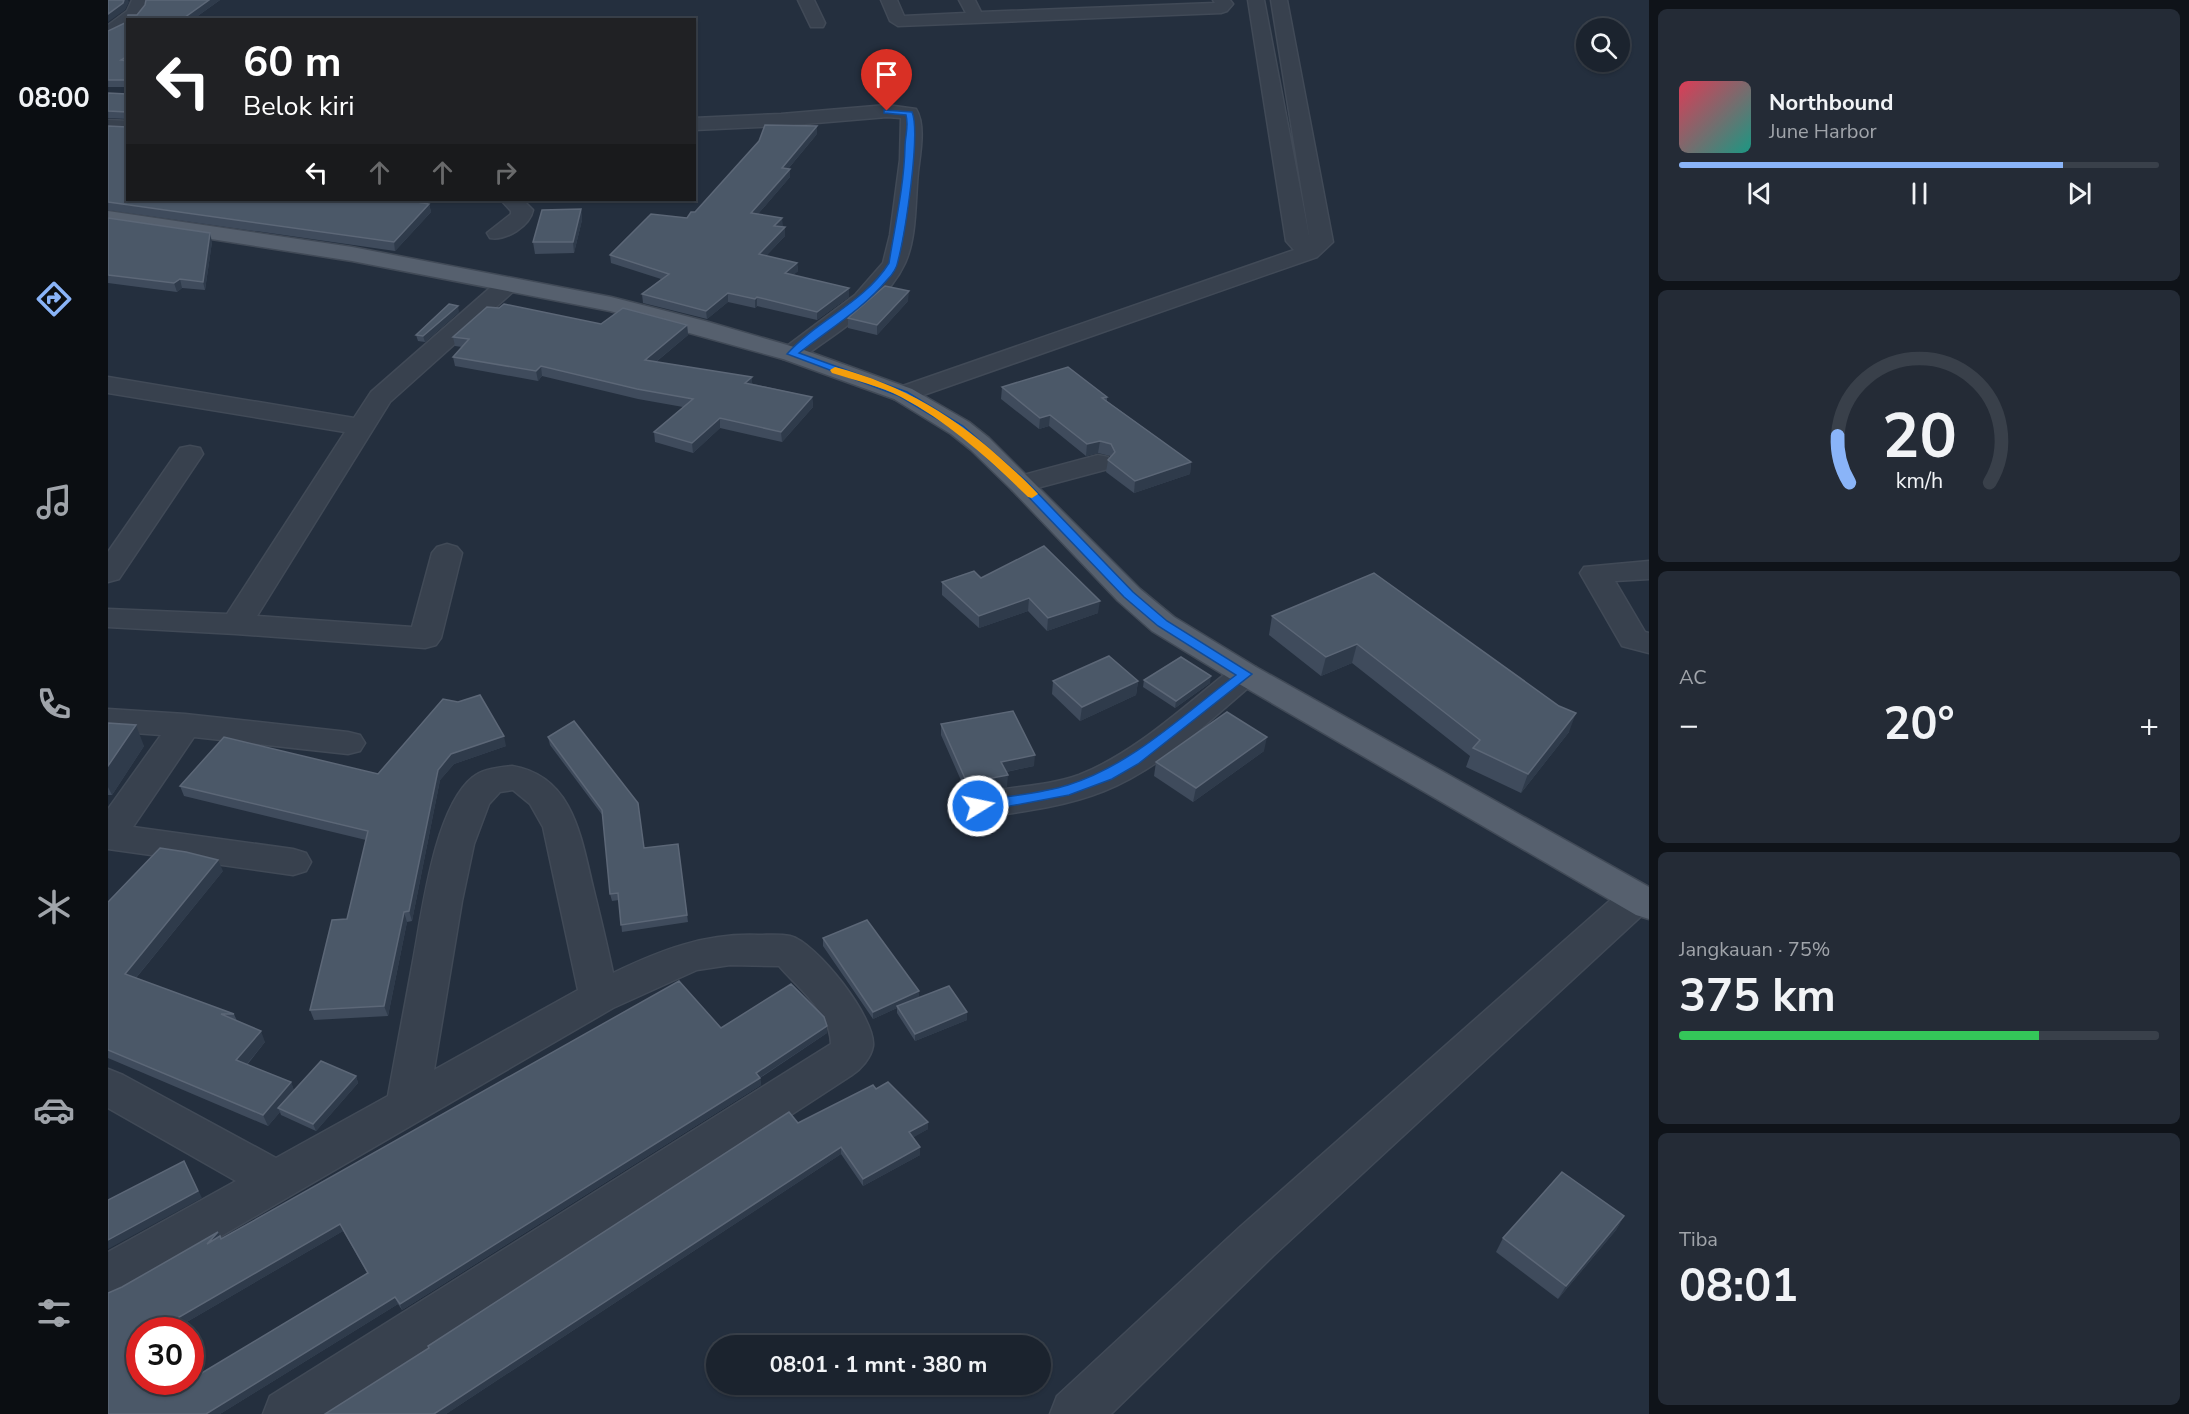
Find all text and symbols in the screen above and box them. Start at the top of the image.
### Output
map controls [1576,18,1630,72]
button: search [1576,18,1630,72]
text: 60 m [243,34,342,91]
icon: left [144,42,222,120]
pin [861,49,912,111]
icon: arrive [870,58,903,91]
text: 08:00 [18,80,90,117]
text: Belok kiri [243,88,355,125]
text: Northbound [1769,88,1893,118]
text: June Harbor [1769,118,1877,145]
icon: left [300,156,333,189]
icon: ahead [363,156,396,189]
icon: ahead [426,156,459,189]
icon: right [489,156,522,189]
icon: previous [1743,177,1776,210]
icon: pause [1903,177,1936,210]
icon: next [2063,177,2096,210]
icon: directions [33,278,75,320]
text: 20 [1882,394,1956,479]
text: km/h [1895,466,1943,496]
icon: music [33,481,75,523]
text: AC [1679,664,1707,691]
icon: phone [33,683,75,725]
text: 20° [1883,694,1955,755]
text: − [1679,703,1699,748]
text: + [2139,703,2159,748]
position arrow [946,774,1010,838]
icon: climate [33,886,75,928]
text: Jangkauan · 75% [1679,936,1830,963]
text: 375 km [1679,966,1836,1027]
icon: car [33,1089,75,1131]
text: Tiba [1679,1226,1718,1253]
text: 08:01 [1679,1256,1798,1317]
icon: filters [33,1292,75,1334]
speed limit sign: 30 [126,1317,204,1395]
text: 08:01 · 1 mnt · 380 m [770,1350,987,1380]

